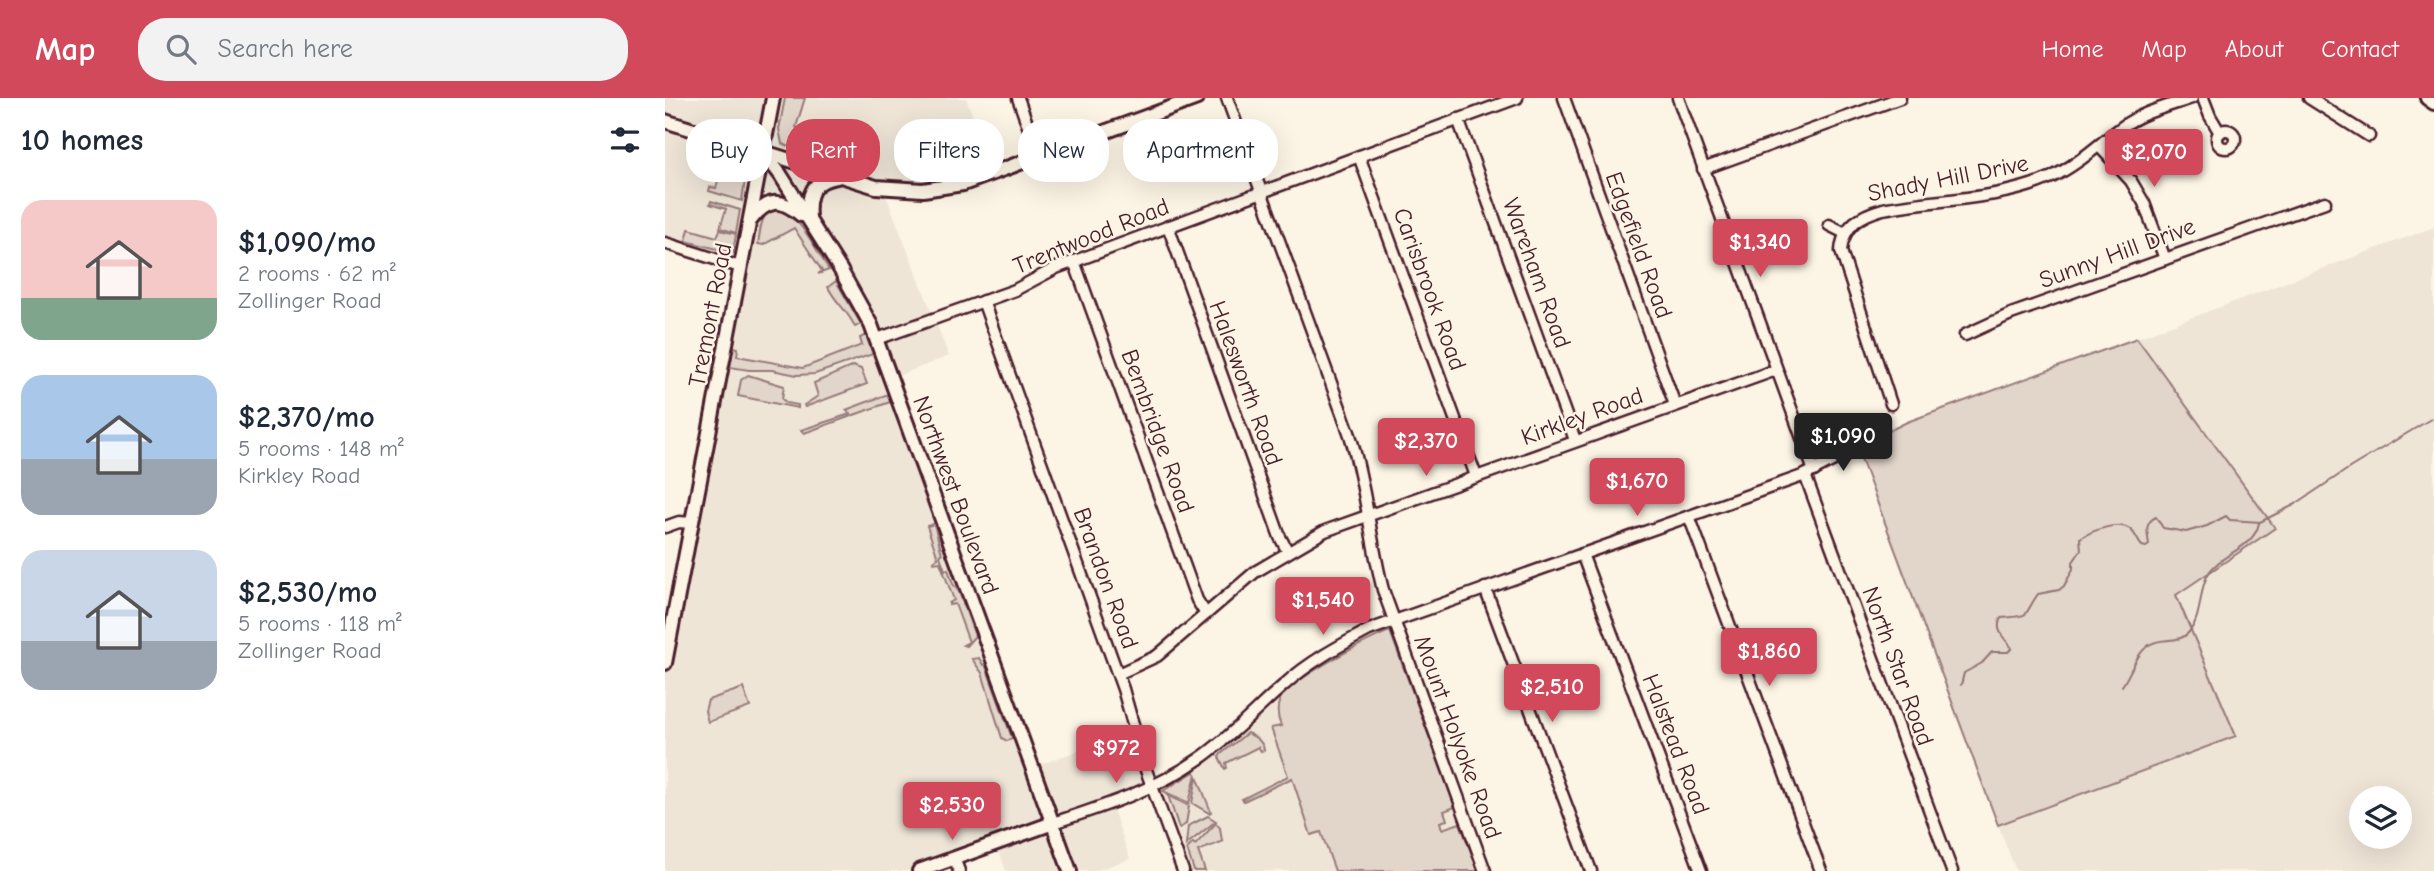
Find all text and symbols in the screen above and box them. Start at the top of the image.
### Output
search box [138,18,628,81]
text: Map [35,30,96,68]
icon: search [162,30,200,68]
text: Search here [218,34,353,64]
text: Home [2042,35,2103,63]
text: Map [2141,35,2187,63]
text: About [2225,35,2283,63]
text: Contact [2321,35,2399,63]
chip: Buy [686,119,772,182]
chip: Rent [786,119,880,182]
chip: Filters [894,119,1004,182]
chip: New [1018,119,1109,182]
chip: Apartment [1123,119,1278,182]
icon: filters [606,121,644,159]
text: 10 homes [21,123,143,158]
pin: $2,070 [2097,130,2211,189]
text: $2,070 [2121,138,2187,165]
street label: Shady Hill Drive [1865,149,2031,207]
street label: Edgefield Road [1600,168,1678,322]
street label: Trentwood Road [1009,192,1173,280]
street label: Wareham Road [1497,194,1577,352]
street label: Carisbrook Road [1388,204,1472,374]
street label: Sunny Hill Drive [2035,212,2199,294]
pin: $1,340 [1703,220,1817,279]
text: $1,090/mo [238,225,376,260]
icon: home [77,228,161,312]
text: $1,340 [1729,228,1791,255]
street label: Tremont Road [682,241,738,389]
text: 2 rooms · 62 m² [238,260,396,287]
text: Zollinger Road [238,287,382,314]
street label: Halesworth Road [1203,297,1289,469]
street label: Bembridge Road [1115,345,1201,517]
street label: Kirkley Road [1517,381,1647,451]
street label: Northwest Boulevard [907,392,1005,598]
text: $2,370/mo [238,400,375,435]
icon: home [77,403,161,487]
pin: $1,090 [1786,414,1900,473]
pin: $2,370 [1369,418,1483,478]
text: $1,090 [1810,422,1876,449]
text: $2,370 [1394,427,1458,454]
text: 5 rooms · 148 m² [238,435,404,462]
pin: $1,670 [1580,458,1694,518]
text: Kirkley Road [238,462,361,489]
text: $1,670 [1606,467,1668,494]
street label: Brandon Road [1068,504,1144,652]
text: $2,530/mo [238,575,377,610]
icon: home [77,578,161,662]
pin: $1,540 [1266,578,1380,637]
street label: North Star Road [1856,583,1940,749]
text: $1,540 [1291,586,1355,613]
text: 5 rooms · 118 m² [238,610,402,637]
pin: $1,860 [1712,628,1826,688]
street label: Mount Holyoke Road [1408,631,1508,843]
text: Zollinger Road [238,637,382,664]
text: $1,860 [1737,637,1801,664]
pin: $2,510 [1495,664,1609,724]
street label: Halstead Road [1636,670,1716,818]
text: $2,510 [1520,673,1584,700]
pin: $972 [1075,726,1157,785]
text: $972 [1092,734,1140,761]
pin: $2,530 [895,782,1009,842]
map controls [2349,786,2412,849]
button: layers [2349,786,2412,849]
text: $2,530 [919,791,985,818]

